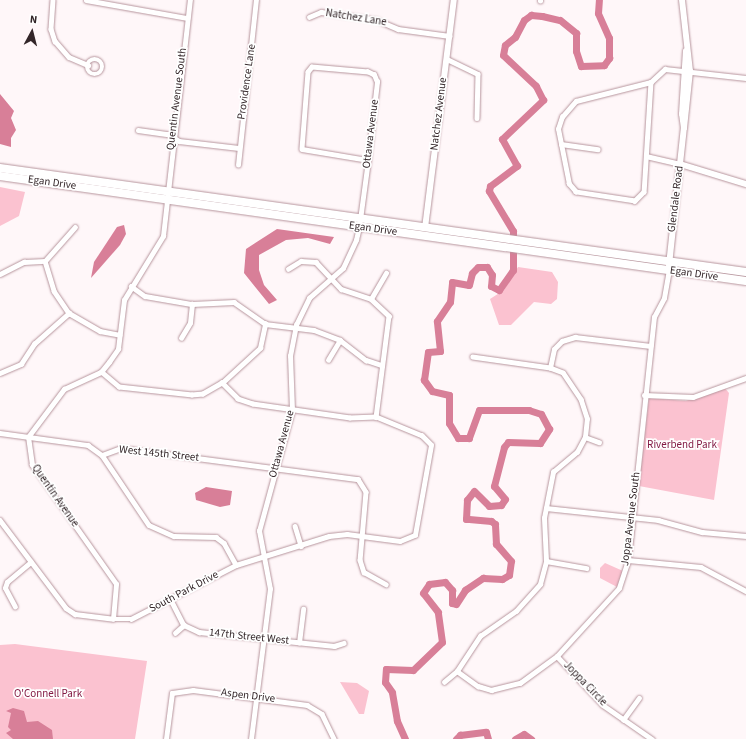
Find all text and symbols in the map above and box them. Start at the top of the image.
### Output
street label: Natchez Lane [324,7,388,29]
north arrow [12,12,52,52]
text: N [29,12,38,27]
street label: Providence Lane [235,43,259,121]
street label: Quentin Avenue South [164,47,190,151]
street label: Natchez Avenue [428,77,450,151]
street label: Ottawa Avenue [360,99,382,169]
street label: Glendale Road [665,165,687,233]
street label: Egan Drive [27,173,77,193]
street label: Egan Drive [348,219,398,239]
street label: Egan Drive [669,264,719,284]
street label: Ottawa Avenue [267,409,297,479]
park label: Riverbend Park [647,438,717,452]
street label: West 145th Street [118,443,200,465]
street label: Quentin Avenue [29,462,81,530]
street label: Joppa Avenue South [619,471,643,567]
street label: South Park Drive [147,568,221,616]
street label: 147th Street West [208,626,290,648]
street label: Joppa Circle [560,659,610,709]
street label: Aspen Drive [220,686,276,706]
park label: O'Connell Park [14,687,82,701]

